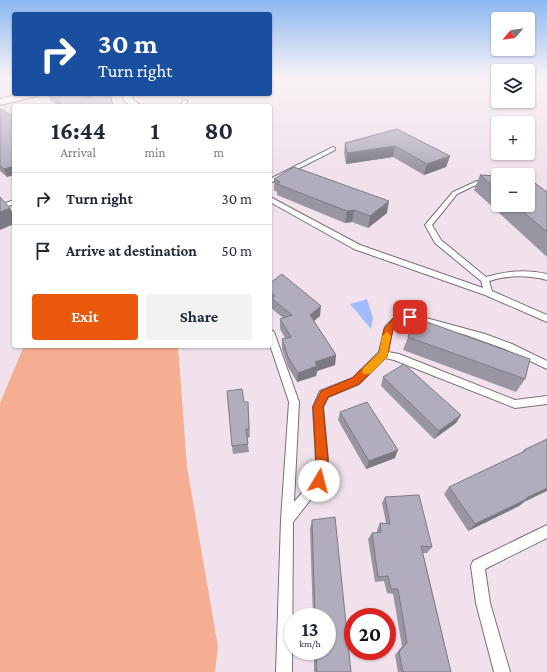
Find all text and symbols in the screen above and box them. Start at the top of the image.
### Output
north arrow [491,12,535,56]
map controls [491,12,535,212]
icon: right [32,28,84,80]
text: 30 m [98,28,158,59]
text: Turn right [98,61,172,81]
button: layers [491,64,535,108]
button: + [491,116,535,160]
text: 16:44 [51,117,106,144]
text: 1 [151,117,160,144]
text: 80 [204,117,233,144]
text: Arrival [61,145,96,160]
text: min [145,145,165,160]
text: m [213,145,224,160]
button: − [491,168,535,212]
icon: right [32,188,54,210]
text: Turn right [66,191,133,207]
text: 30 m [222,191,252,207]
icon: arrive [32,240,54,262]
text: Arrive at destination [66,243,197,259]
text: 50 m [222,243,252,259]
button: Exit [32,294,138,340]
button: Share [146,294,252,340]
pin [393,300,427,334]
icon: arrive [399,306,421,328]
position arrow [298,460,340,502]
speed limit sign: 20 [344,608,396,660]
text: 13 [301,618,319,640]
text: km/h [299,638,321,649]

